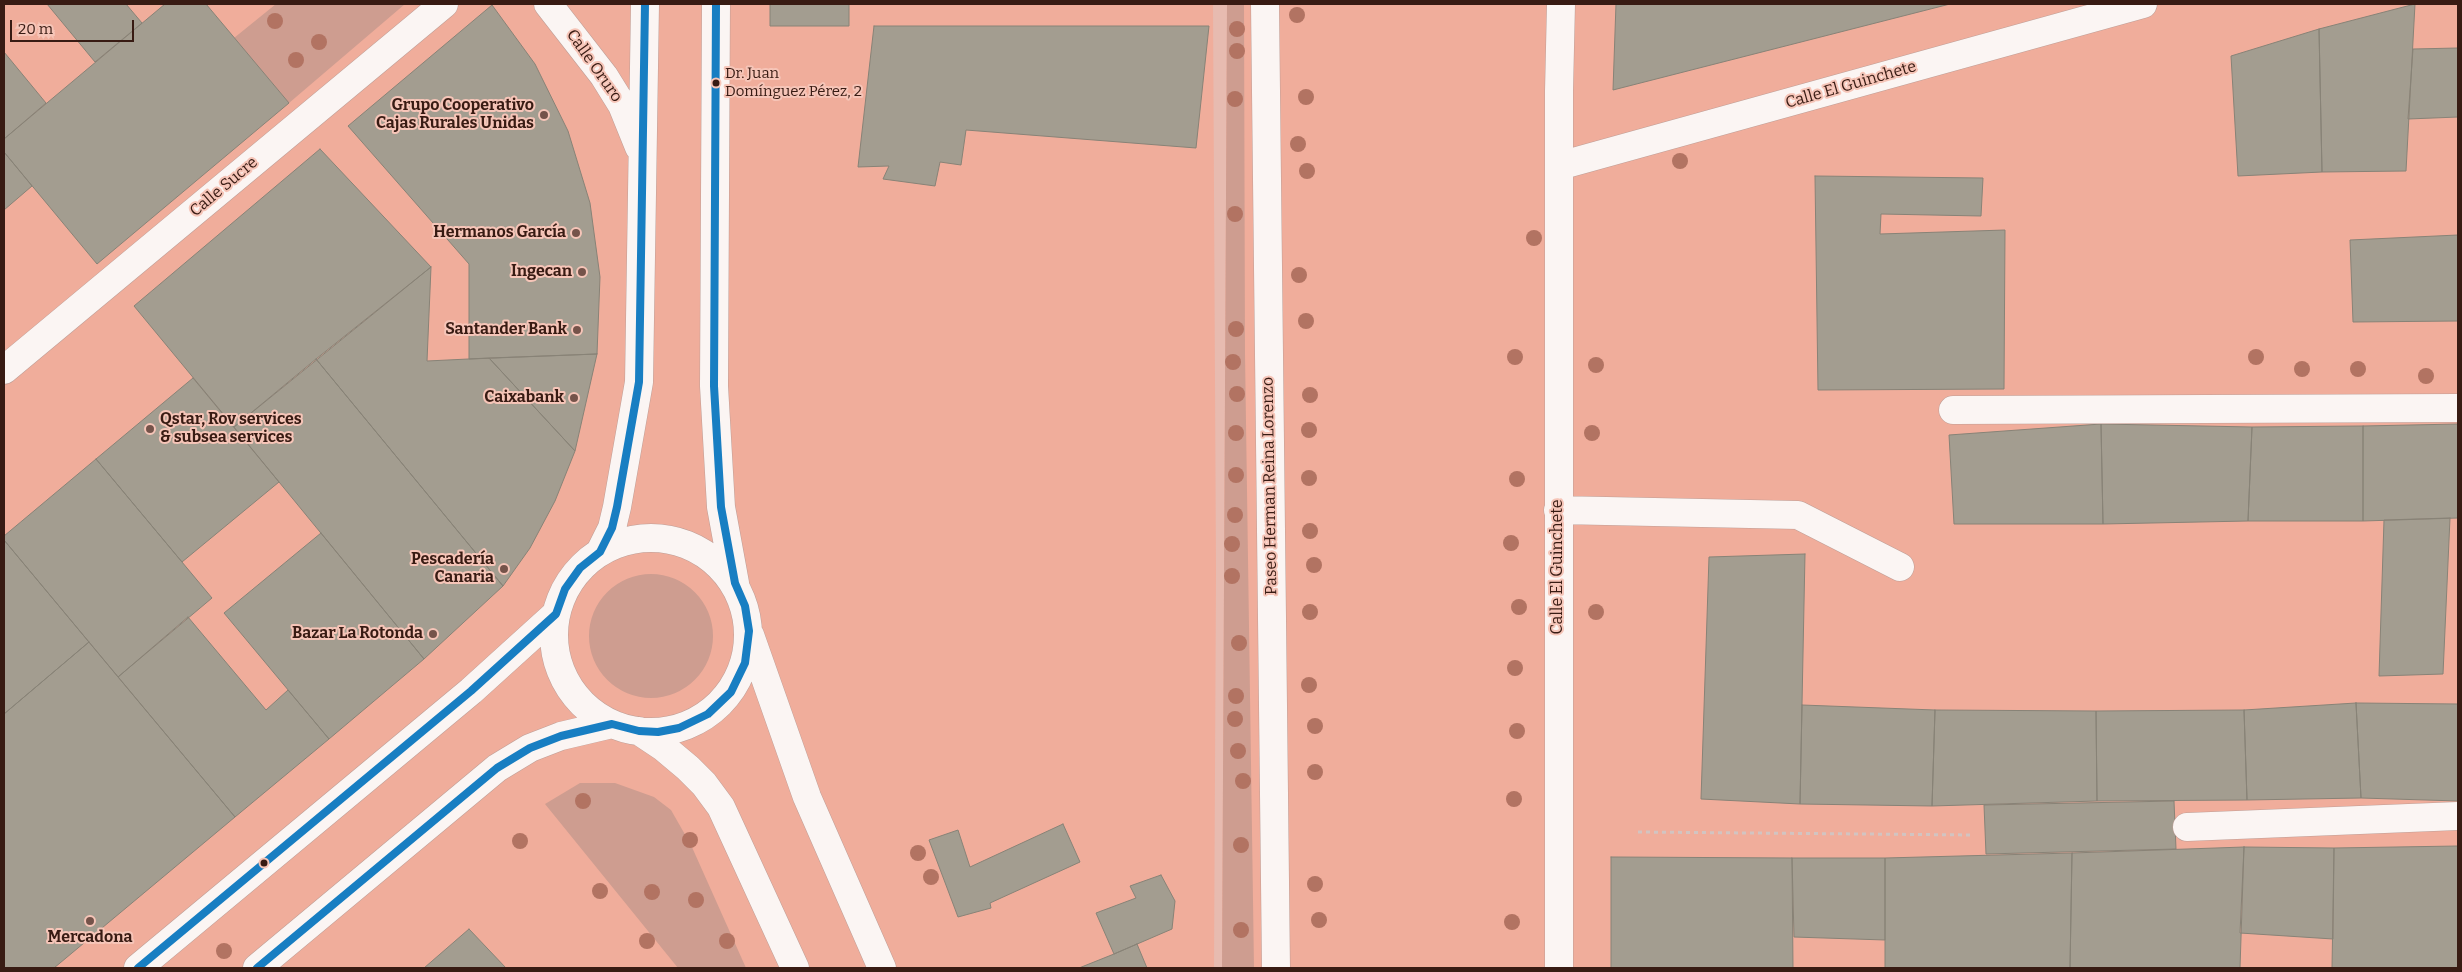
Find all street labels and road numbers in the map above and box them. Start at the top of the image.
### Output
street label: Calle Oruro [562,26,626,106]
street label: Calle El Guinchete [1783,57,1919,113]
street label: Calle Sucre [186,153,262,221]
street label: Paseo Herman Reina Lorenzo [1258,377,1282,595]
street label: Calle El Guinchete [1548,499,1568,635]

